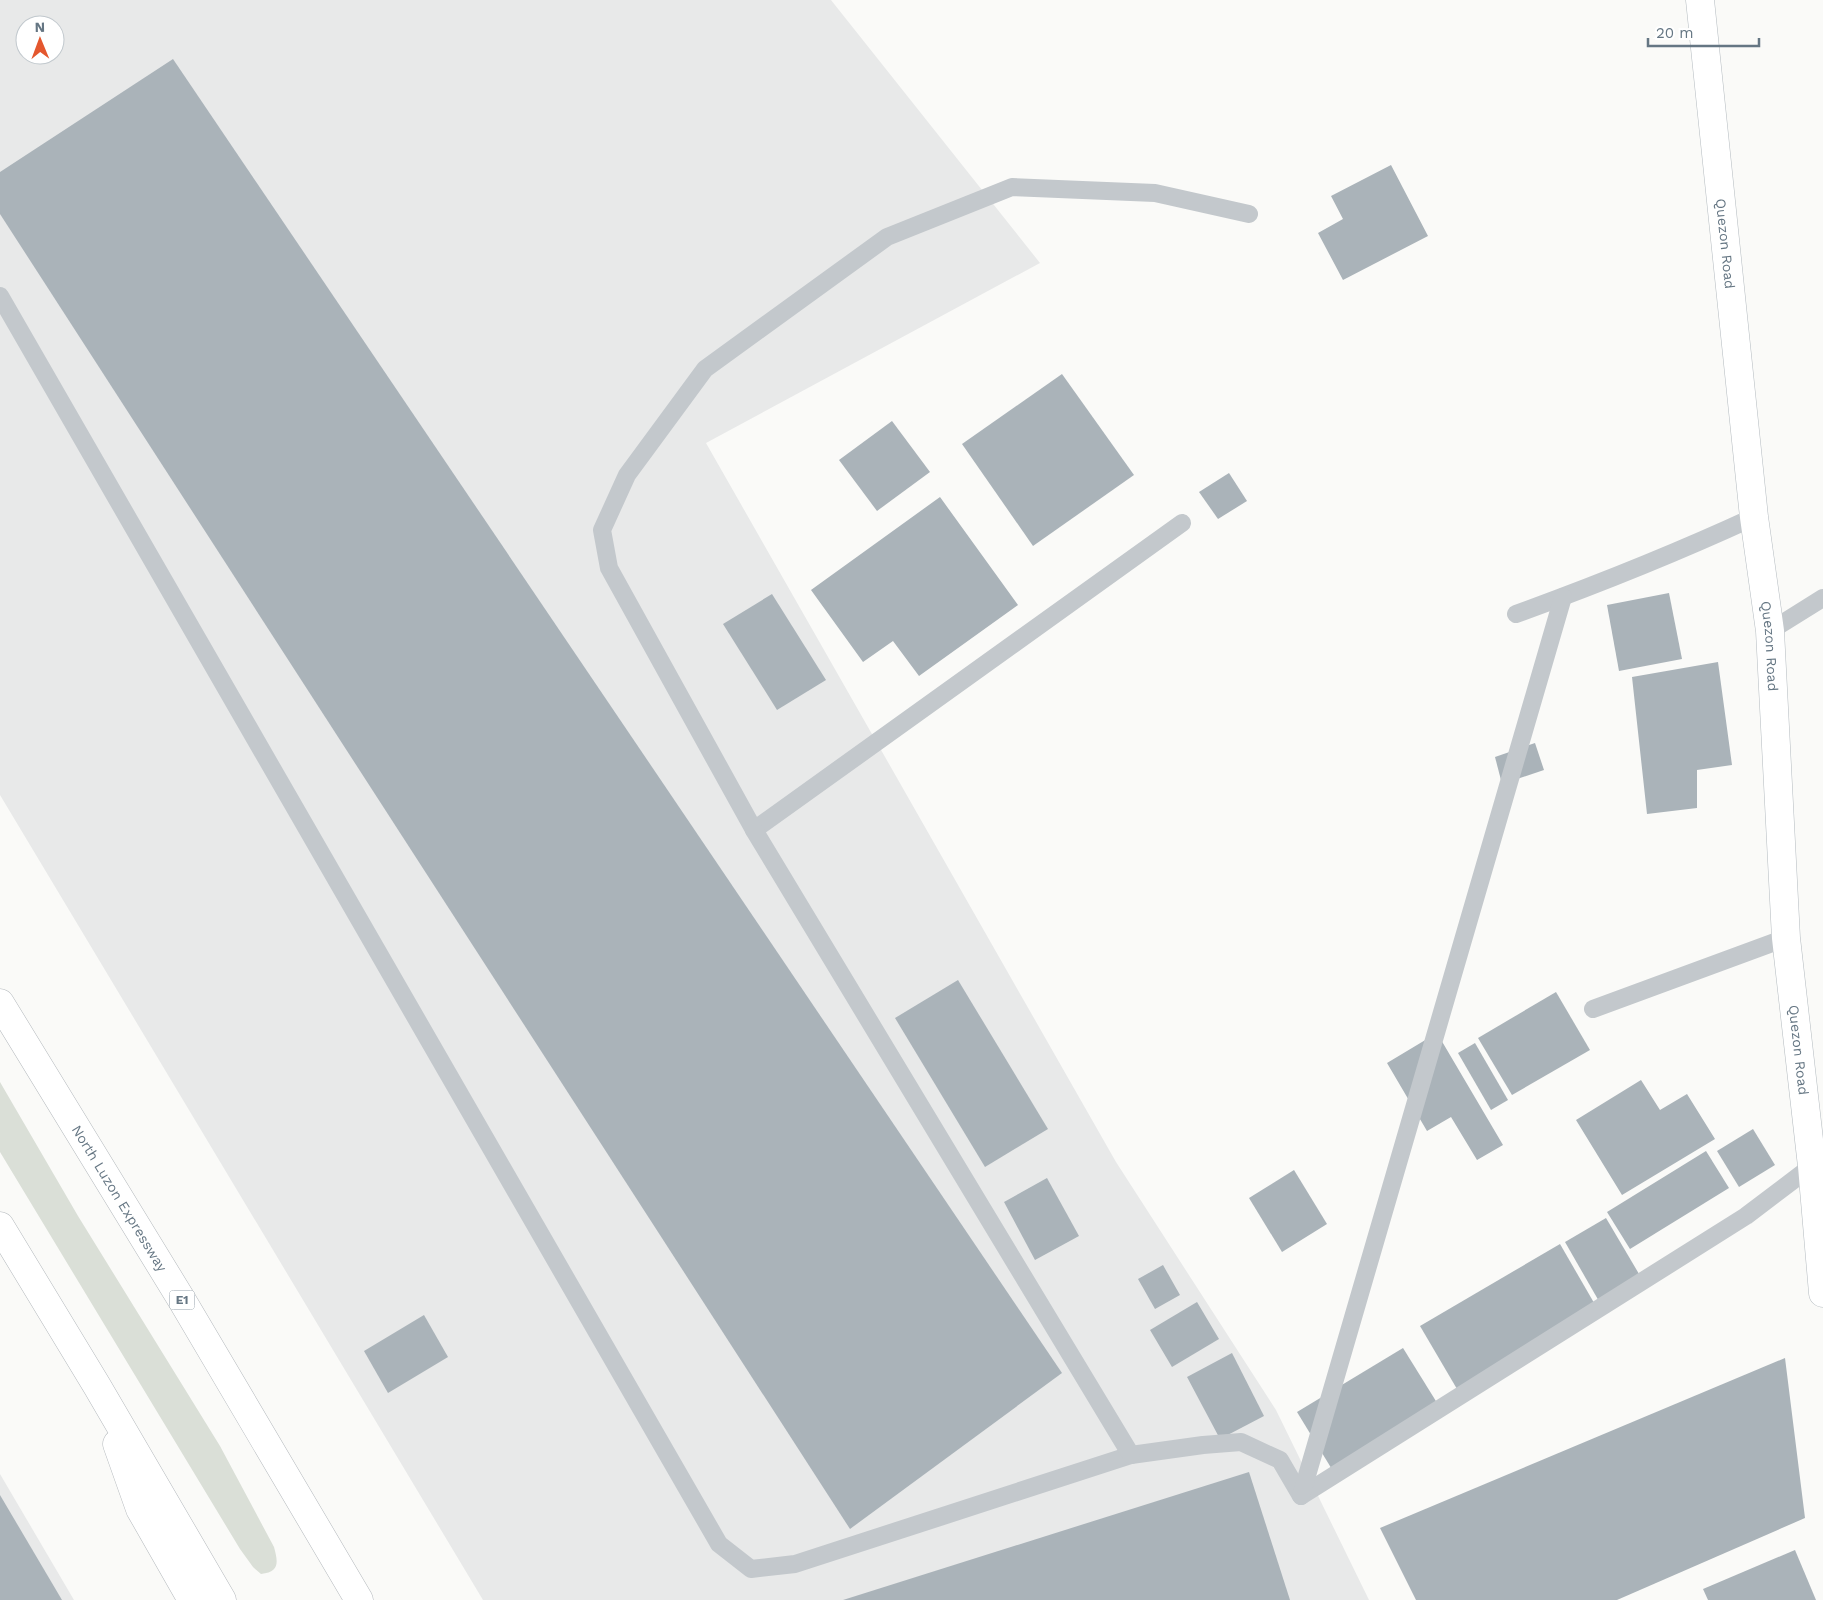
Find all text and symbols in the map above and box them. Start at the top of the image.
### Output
north arrow [15,15,65,65]
scale bar [1648,15,1759,47]
text: N [34,19,45,35]
text: 20 m [1656,24,1694,42]
street label: Quezon Road [1713,198,1738,290]
street label: Quezon Road [1758,600,1781,692]
street label: Quezon Road [1786,1004,1812,1096]
street label: North Luzon Expressway [69,1122,171,1275]
road number: E1 [170,1290,194,1310]

